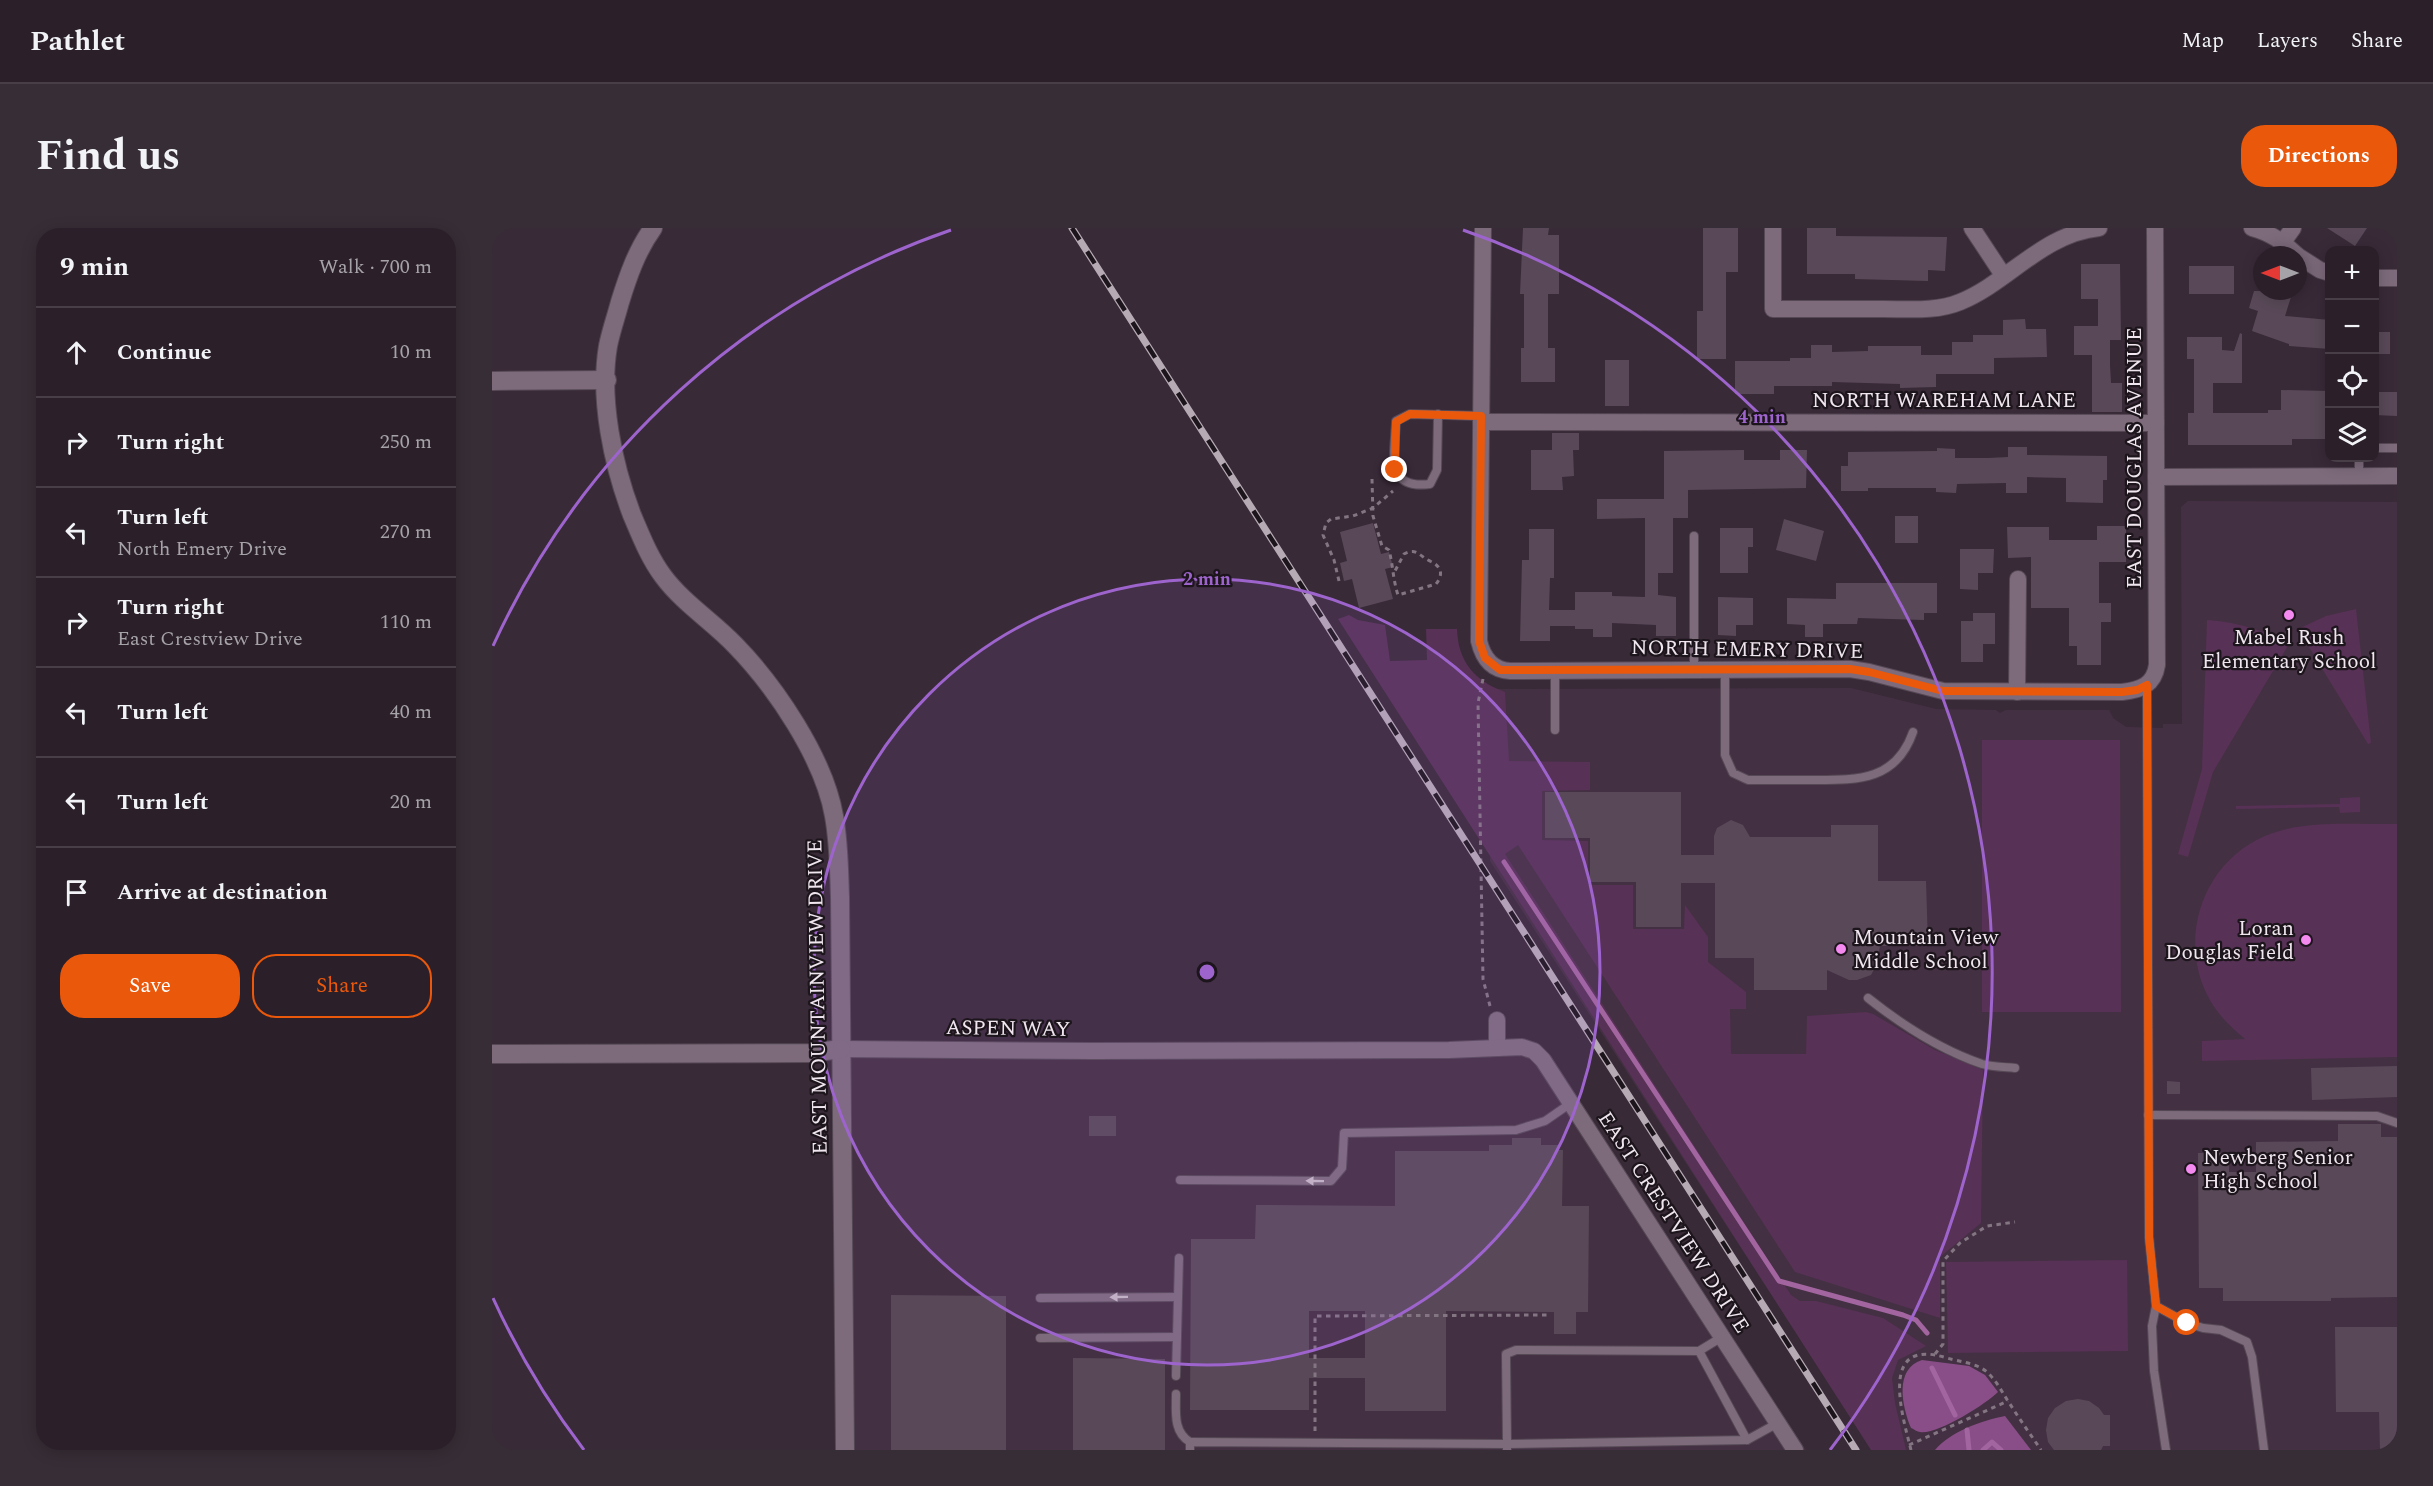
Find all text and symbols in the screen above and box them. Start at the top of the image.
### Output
text: Pathlet [30,20,125,63]
text: Map [2182,25,2224,57]
text: Layers [2257,25,2318,57]
text: Share [2351,25,2403,57]
text: Find us [36,125,180,188]
button: Directions [2241,125,2397,187]
north arrow [2253,246,2307,300]
map controls [2325,246,2379,462]
button: + [2325,246,2379,300]
text: 9 min [60,247,129,287]
text: Walk · 700 m [319,252,432,282]
button: − [2325,300,2379,354]
street label: EAST DOUGLAS AVENUE [2119,327,2151,589]
icon: ahead [60,336,93,369]
text: Continue [117,336,212,369]
text: 10 m [390,337,432,367]
button: locate [2325,354,2379,408]
street label: NORTH WAREHAM LANE [1812,385,2076,417]
text: 4 min [1738,404,1786,431]
button: layers [2325,408,2379,462]
icon: right [60,426,93,459]
text: Turn right [117,426,224,459]
text: 250 m [380,427,432,457]
route end [1381,456,1407,482]
text: Turn left [117,501,209,534]
icon: left [60,516,93,549]
text: 270 m [380,517,432,547]
text: North Emery Drive [117,534,287,564]
text: 2 min [1183,566,1231,593]
text: Turn right [117,591,224,624]
icon: right [60,606,93,639]
text: 110 m [380,607,432,637]
marker: Mabel Rush Elementary School [2282,608,2296,622]
place label: Mabel Rush Elementary School [2202,622,2376,678]
text: East Crestview Drive [117,624,303,654]
street label: NORTH EMERY DRIVE [1630,632,1863,668]
icon: left [60,696,93,729]
text: Turn left [117,696,209,729]
text: 40 m [390,697,432,727]
icon: left [60,786,93,819]
text: Turn left [117,786,209,819]
text: 20 m [390,787,432,817]
street label: EAST MOUNTAINVIEW DRIVE [799,839,837,1155]
icon: arrive [60,876,93,909]
text: Arrive at destination [117,876,328,909]
place label: Loran Douglas Field [2165,913,2294,969]
place label: Mountain View Middle School [1853,922,2000,978]
marker: Loran Douglas Field [2299,933,2313,947]
marker: Mountain View Middle School [1834,942,1848,956]
button: Save [60,954,240,1018]
button: Share [252,954,432,1018]
centre of rings [1197,962,1217,982]
street label: ASPEN WAY [945,1012,1071,1046]
street label: EAST CRESTVIEW DRIVE [1589,1105,1757,1340]
place label: Newberg Senior High School [2203,1142,2353,1198]
marker: Newberg Senior High School [2184,1162,2198,1176]
one-way arrow [1306,1176,1325,1186]
one-way arrow [1110,1292,1129,1302]
route start [2173,1309,2199,1335]

